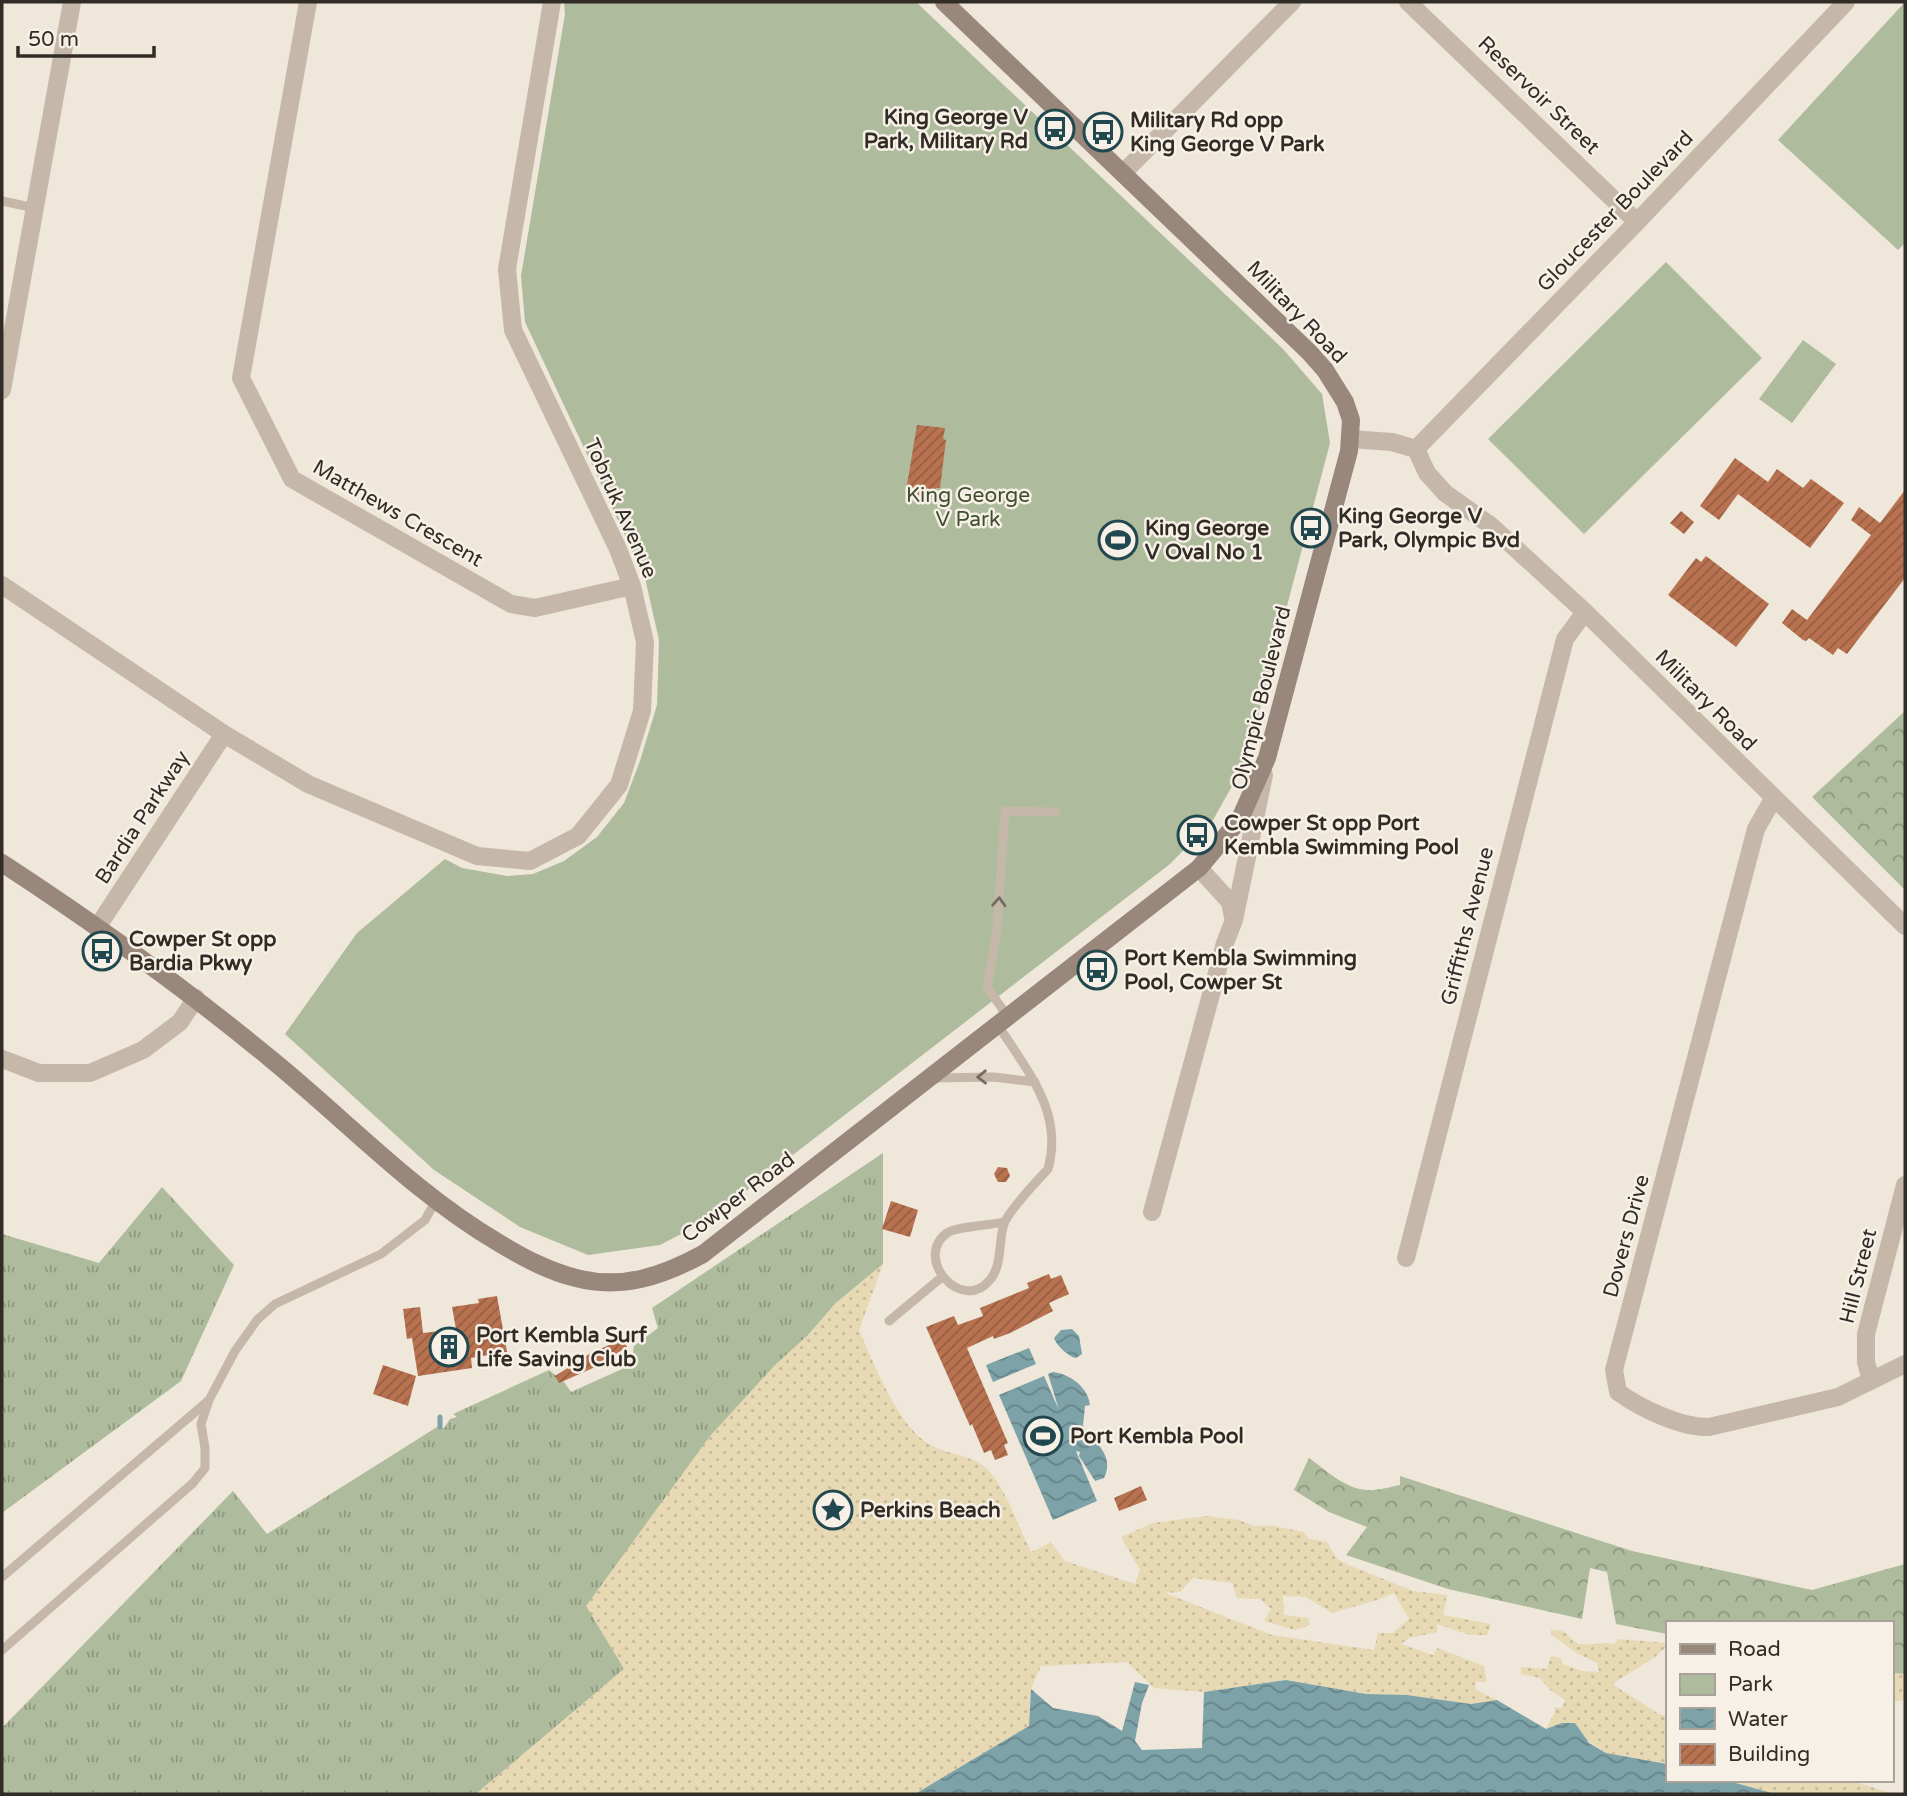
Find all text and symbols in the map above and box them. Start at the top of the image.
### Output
scale bar [18,14,154,58]
text: 50 m [28,27,79,52]
street label: Reservoir Street [1473,31,1605,160]
place label: King George V Park, Military Rd [864,105,1028,154]
bus stop icon: King George V Park, Military Rd [1034,108,1076,150]
place label: Military Rd opp King George V Park [1130,108,1325,157]
bus stop icon: Military Rd opp King George V Park [1082,111,1124,153]
street label: Gloucester Boulevard [1532,126,1699,297]
street label: Military Road [1241,256,1352,369]
street label: Tobruk Avenue [579,434,663,582]
street label: Matthews Crescent [308,455,487,572]
park label: King George V Park [906,483,1030,532]
place label: King George V Park, Olympic Bvd [1338,504,1520,553]
bus stop icon: King George V Park, Olympic Bvd [1290,507,1332,549]
place label: King George V Oval No 1 [1145,516,1269,565]
sports icon: King George V Oval No 1 [1097,519,1139,561]
street label: Olympic Boulevard [1227,604,1296,793]
street label: Military Road [1650,644,1762,756]
street label: Bardia Parkway [90,746,195,889]
place label: Cowper St opp Port Kembla Swimming Pool [1224,811,1459,860]
bus stop icon: Cowper St opp Port Kembla Swimming Pool [1176,814,1218,856]
street label: Griffiths Avenue [1436,844,1499,1008]
one-way arrow [991,897,1006,908]
place label: Cowper St opp Bardia Pkwy [129,927,276,976]
bus stop icon: Cowper St opp Bardia Pkwy [81,930,123,972]
place label: Port Kembla Swimming Pool, Cowper St [1124,946,1357,995]
bus stop icon: Port Kembla Swimming Pool, Cowper St [1076,949,1118,991]
one-way arrow [976,1069,986,1085]
street label: Cowper Road [677,1147,800,1248]
street label: Dovers Drive [1598,1172,1655,1300]
street label: Hill Street [1835,1226,1882,1326]
place label: Port Kembla Surf Life Saving Club [476,1323,648,1372]
building icon: Port Kembla Surf Life Saving Club [428,1326,470,1368]
sports icon: Port Kembla Pool [1022,1415,1064,1457]
place label: Port Kembla Pool [1070,1424,1244,1449]
place icon: Perkins Beach [812,1489,854,1531]
place label: Perkins Beach [860,1498,1001,1523]
legend [1666,1621,1893,1782]
text: Road [1728,1637,1781,1662]
text: Park [1728,1672,1773,1697]
text: Water [1728,1707,1788,1732]
text: Building [1728,1742,1810,1767]

